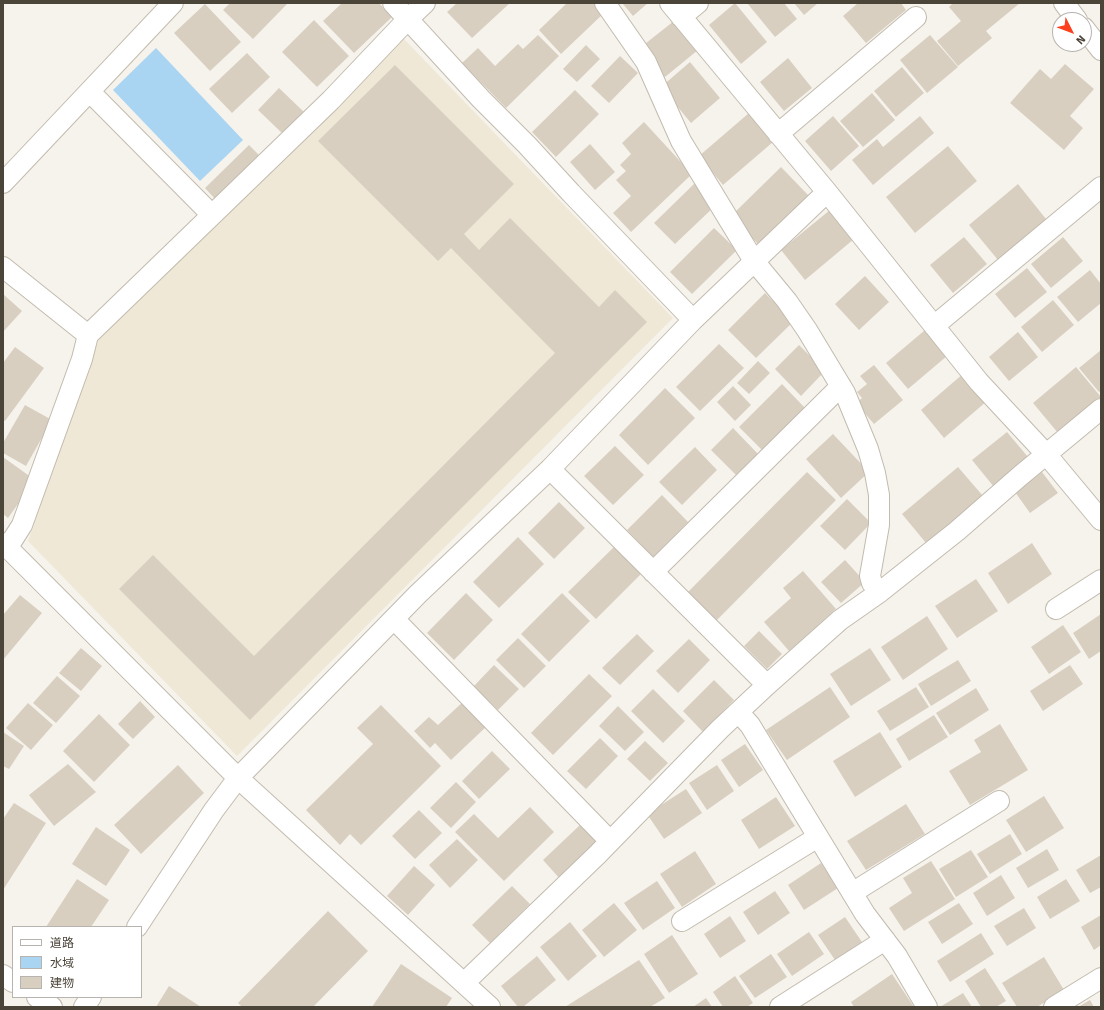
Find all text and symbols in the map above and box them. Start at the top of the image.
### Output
north arrow [1052,12,1092,52]
text: N [1073,33,1088,47]
legend [12,926,142,998]
text: 道路 [50,936,74,951]
text: 水域 [50,956,74,971]
text: 建物 [50,976,74,991]

